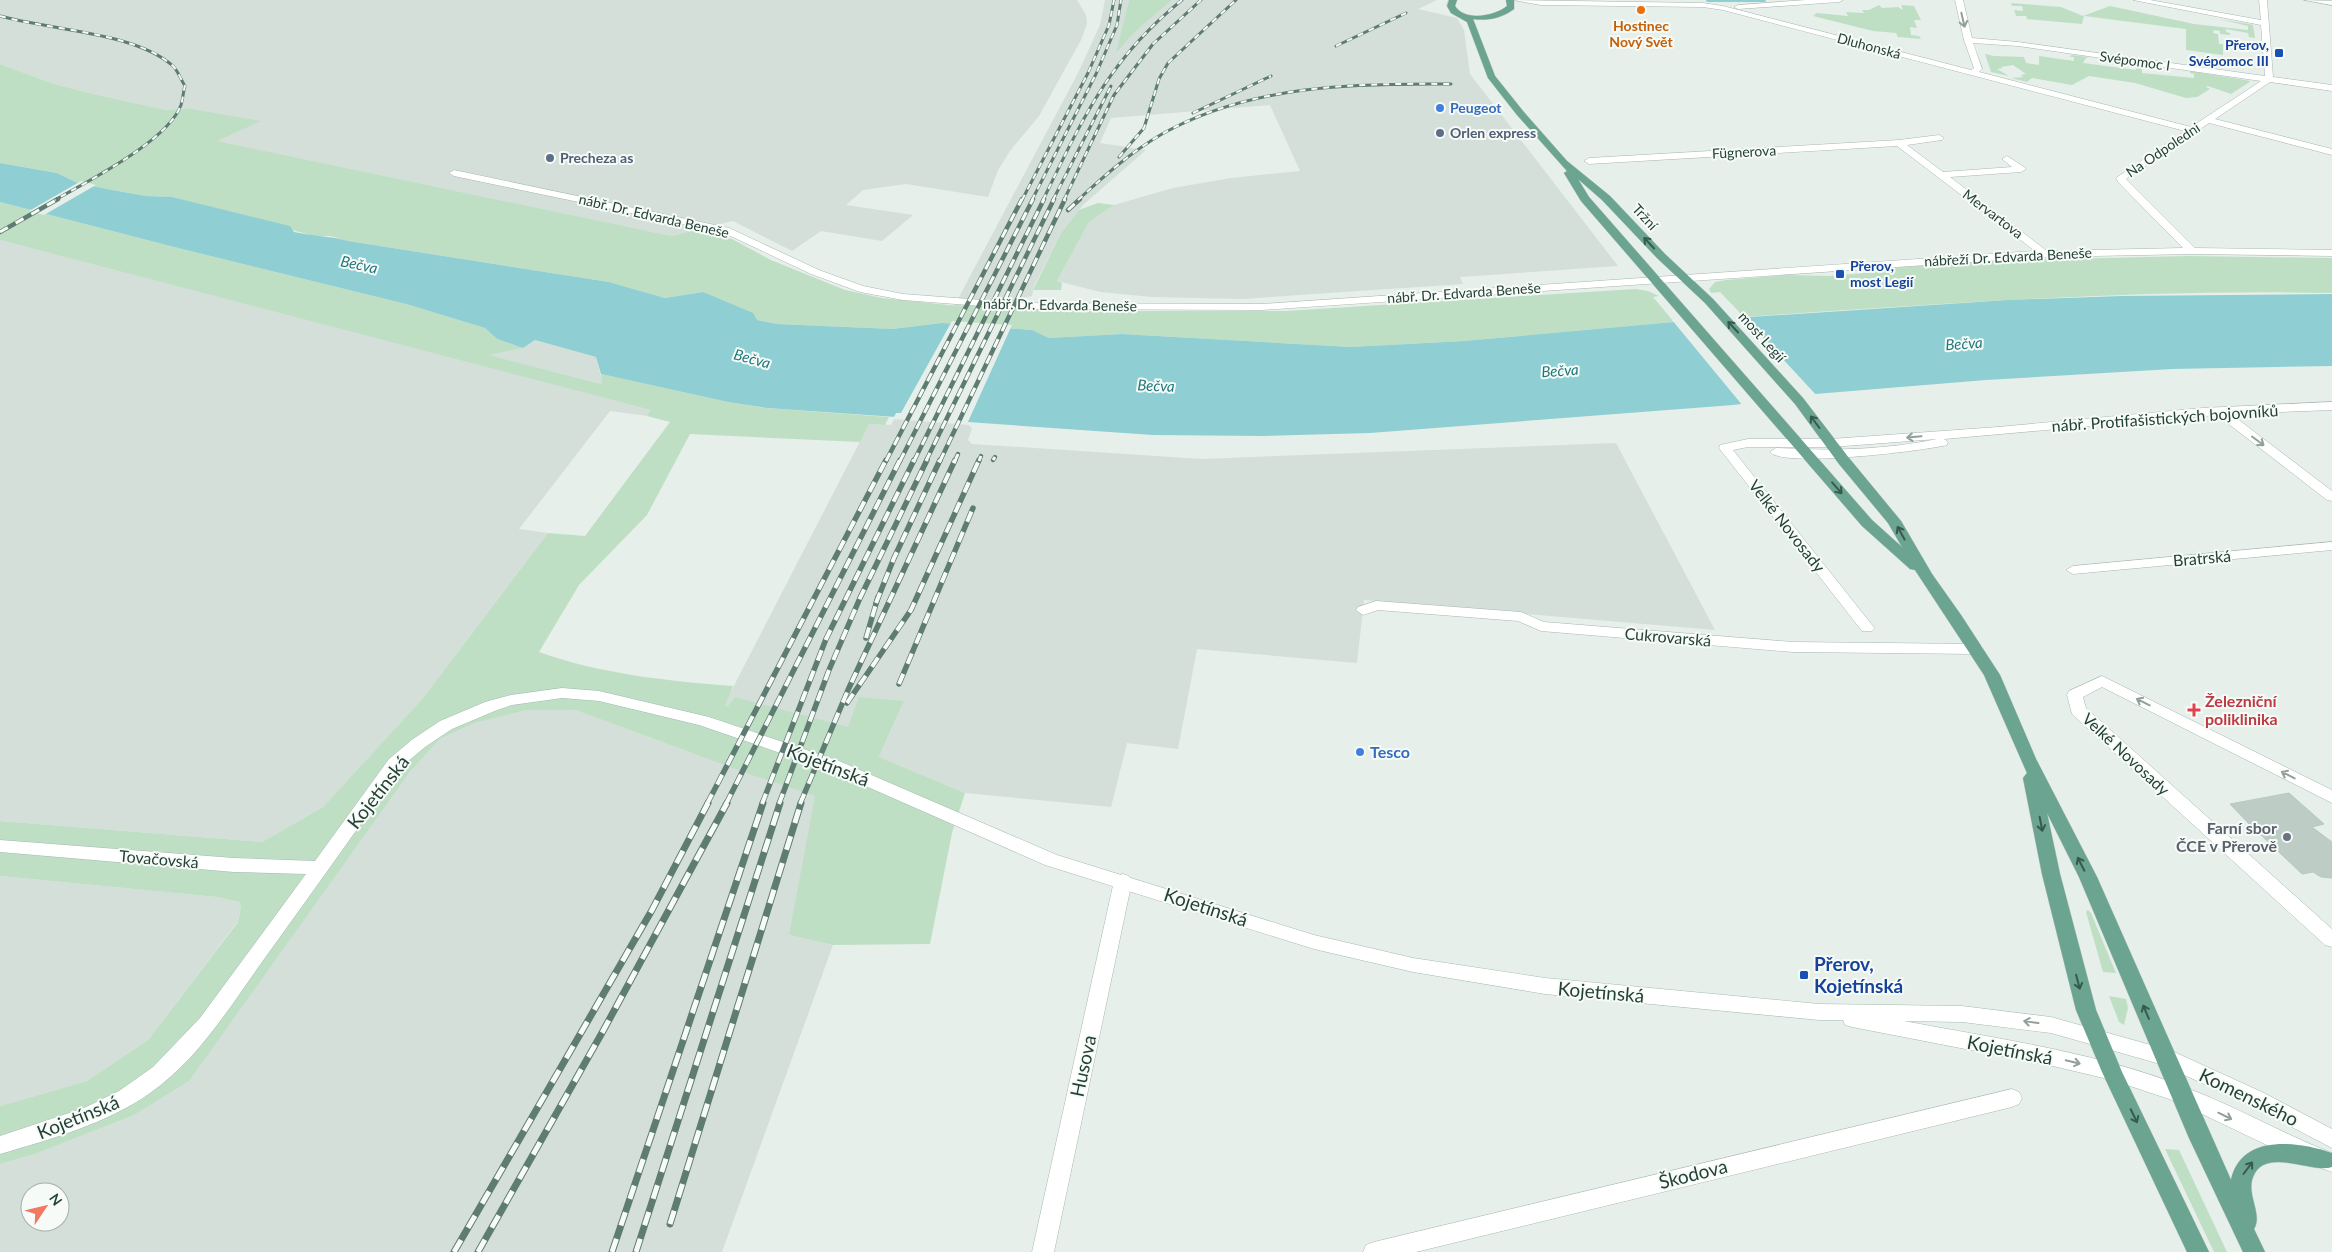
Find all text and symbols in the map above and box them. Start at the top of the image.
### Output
marker: Hostinec Nový Svět [1635,4,1647,16]
one-way arrow [1959,12,1969,28]
place label: Hostinec Nový Svět [1609,17,1673,50]
street label: Dluhonská [1835,29,1903,62]
place label: Přerov, Svépomoc III [2189,36,2269,69]
street label: Svépomoc I [2099,47,2171,74]
marker: Přerov, Svépomoc III [2273,47,2285,59]
place label: Peugeot [1450,99,1502,116]
marker: Peugeot [1434,102,1446,114]
street label: Na Odpoledni [2123,119,2203,181]
place label: Orlen express [1450,124,1536,141]
marker: Orlen express [1434,127,1446,139]
street label: Fügnerova [1711,141,1777,162]
place label: Precheza as [560,149,633,166]
marker: Precheza as [544,152,556,164]
street label: Mervartova [1960,185,2027,242]
street label: nábř. Dr. Edvarda Beneše [577,190,731,241]
street label: Tržní [1629,200,1662,234]
one-way arrow [1643,237,1655,250]
street label: nábřeží Dr. Edvarda Beneše [1924,244,2092,269]
water label: Bečva [339,251,380,277]
place label: Přerov, most Legií [1850,257,1915,290]
marker: Přerov, most Legií [1834,268,1846,280]
street label: nábř. Dr. Edvarda Beneše [1387,279,1541,306]
street label: nábř. Dr. Edvarda Beneše [983,295,1137,314]
street label: most Legií [1735,308,1790,366]
one-way arrow [1727,321,1739,334]
water label: Bečva [1945,333,1984,353]
water label: Bečva [732,345,773,372]
water label: Bečva [1541,360,1580,380]
water label: Bečva [1137,375,1175,395]
street label: nábř. Protifašistických bojovníků [2051,400,2279,435]
one-way arrow [1810,415,1820,429]
one-way arrow [1906,432,1922,441]
one-way arrow [2251,435,2264,446]
street label: Velké Novosady [1745,476,1830,576]
one-way arrow [1831,482,1843,495]
one-way arrow [1896,525,1906,540]
street label: Bratrská [2172,546,2232,570]
street label: Cukrovarská [1624,623,1712,650]
place label: Železniční poliklinika [2205,691,2278,728]
one-way arrow [2136,697,2151,707]
marker: Železniční poliklinika [2187,703,2201,717]
street label: Velké Novosady [2079,708,2174,799]
street label: Kojetínská [784,738,873,791]
place label: Tesco [1370,742,1410,761]
marker: Tesco [1354,746,1366,758]
street label: Kojetínská [342,750,413,833]
one-way arrow [2281,770,2296,780]
one-way arrow [2037,816,2046,832]
place label: Farní sbor ČCE v Přerově [2176,818,2277,855]
marker: Farní sbor ČCE v Přerově [2281,831,2293,843]
street label: Tovačovská [118,846,200,871]
one-way arrow [2076,856,2086,871]
street label: Kojetínská [1161,882,1251,931]
place label: Přerov, Kojetínská [1814,952,1903,997]
marker: Přerov, Kojetínská [1798,969,1810,981]
one-way arrow [2074,974,2083,990]
street label: Kojetínská [1557,976,1645,1007]
one-way arrow [2141,1005,2151,1020]
one-way arrow [2024,1017,2040,1027]
street label: Kojetínská [1965,1030,2055,1069]
street label: Husova [1065,1033,1100,1099]
one-way arrow [2064,1058,2080,1067]
street label: Komenského [2196,1063,2303,1130]
street label: Kojetínská [33,1090,122,1143]
one-way arrow [2129,1108,2139,1123]
one-way arrow [2217,1112,2232,1121]
street label: Škodova [1656,1154,1730,1193]
one-way arrow [2243,1161,2253,1175]
north arrow [20,1182,70,1232]
text: N [46,1190,66,1209]

